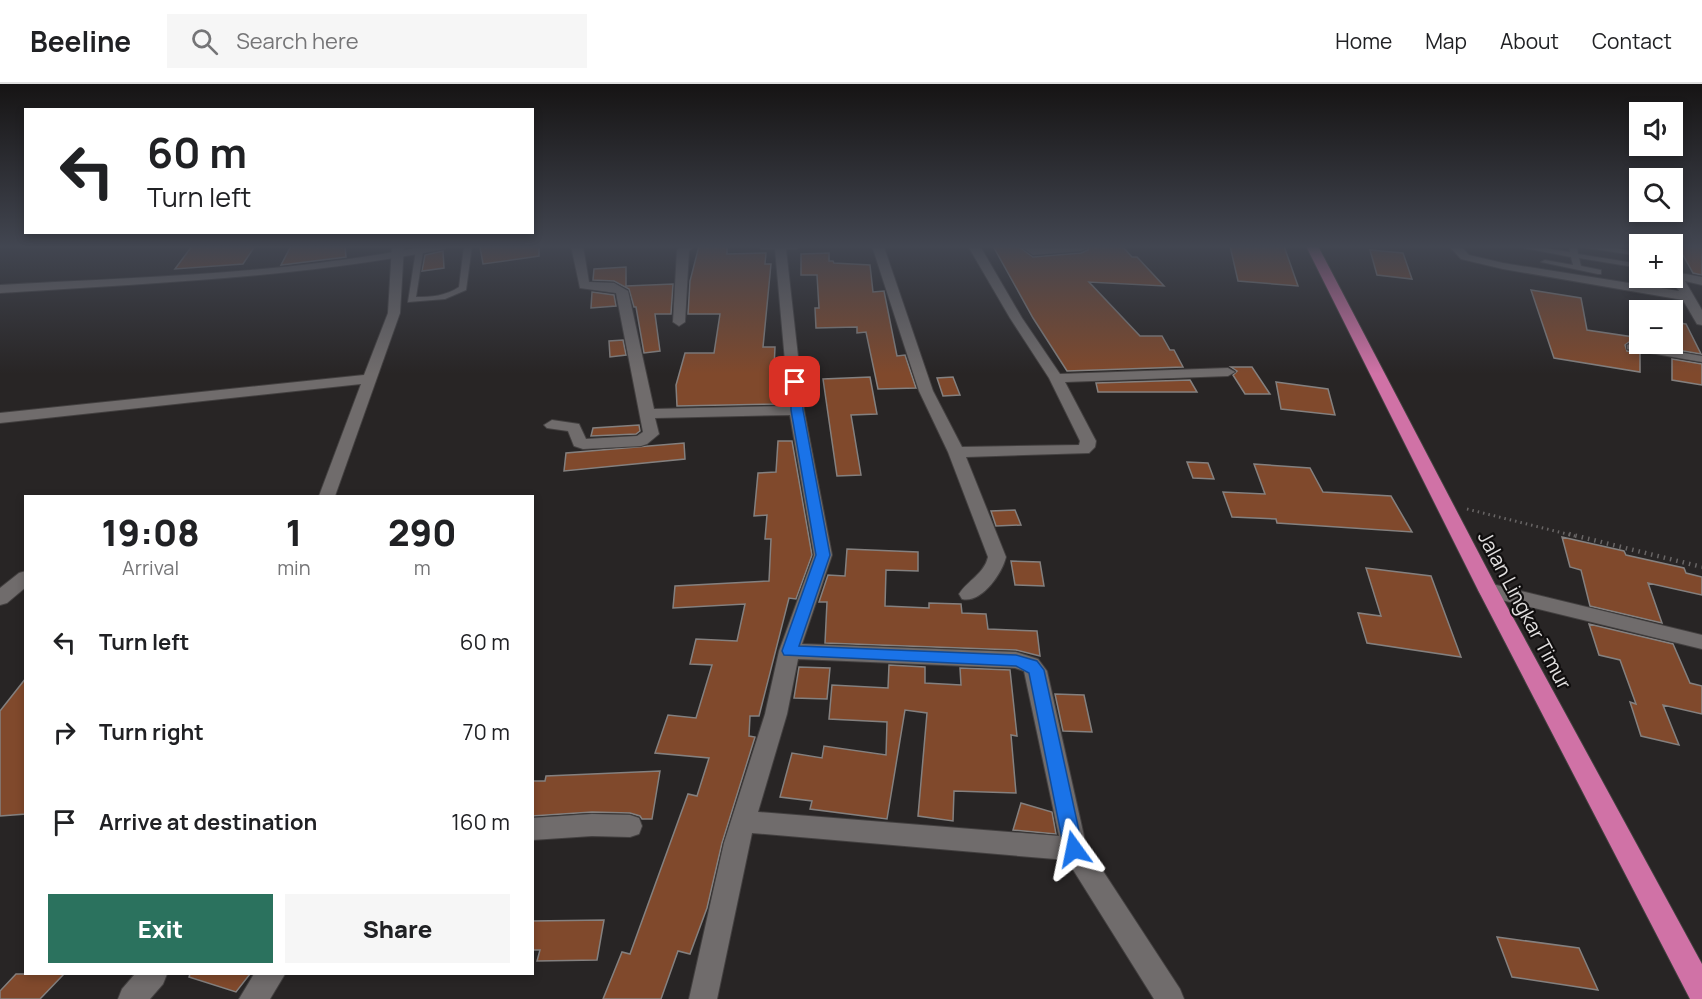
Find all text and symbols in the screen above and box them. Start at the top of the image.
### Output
search box [167,14,587,68]
text: Beeline [30,22,131,60]
icon: search [188,25,221,58]
text: Search here [236,26,359,56]
text: Home [1335,27,1392,55]
text: Map [1425,27,1467,55]
text: About [1500,27,1559,55]
text: Contact [1592,27,1672,55]
map controls [1629,102,1683,354]
button: sound [1629,102,1683,156]
text: 60 m [147,123,247,181]
icon: left [48,132,126,210]
button: search [1629,168,1683,222]
text: Turn left [147,178,251,215]
button: + [1629,234,1683,288]
button: − [1629,300,1683,354]
pin [769,356,820,407]
icon: arrive [778,365,811,398]
text: 19:08 [101,508,200,557]
text: 1 [286,508,302,557]
text: 290 [388,508,457,557]
street label: Jalan Lingkar Timur [1472,526,1578,694]
text: Arrival [122,554,179,581]
text: min [277,554,311,581]
text: m [414,554,431,581]
icon: left [48,626,81,659]
text: Turn left [99,627,189,657]
text: 60 m [460,627,510,657]
icon: right [48,716,81,749]
text: Turn right [99,717,204,747]
text: 70 m [462,717,510,747]
icon: arrive [48,806,81,839]
text: Arrive at destination [99,807,317,837]
text: 160 m [451,807,510,837]
position arrow [1042,817,1106,881]
button: Exit [48,894,273,963]
button: Share [285,894,510,963]

